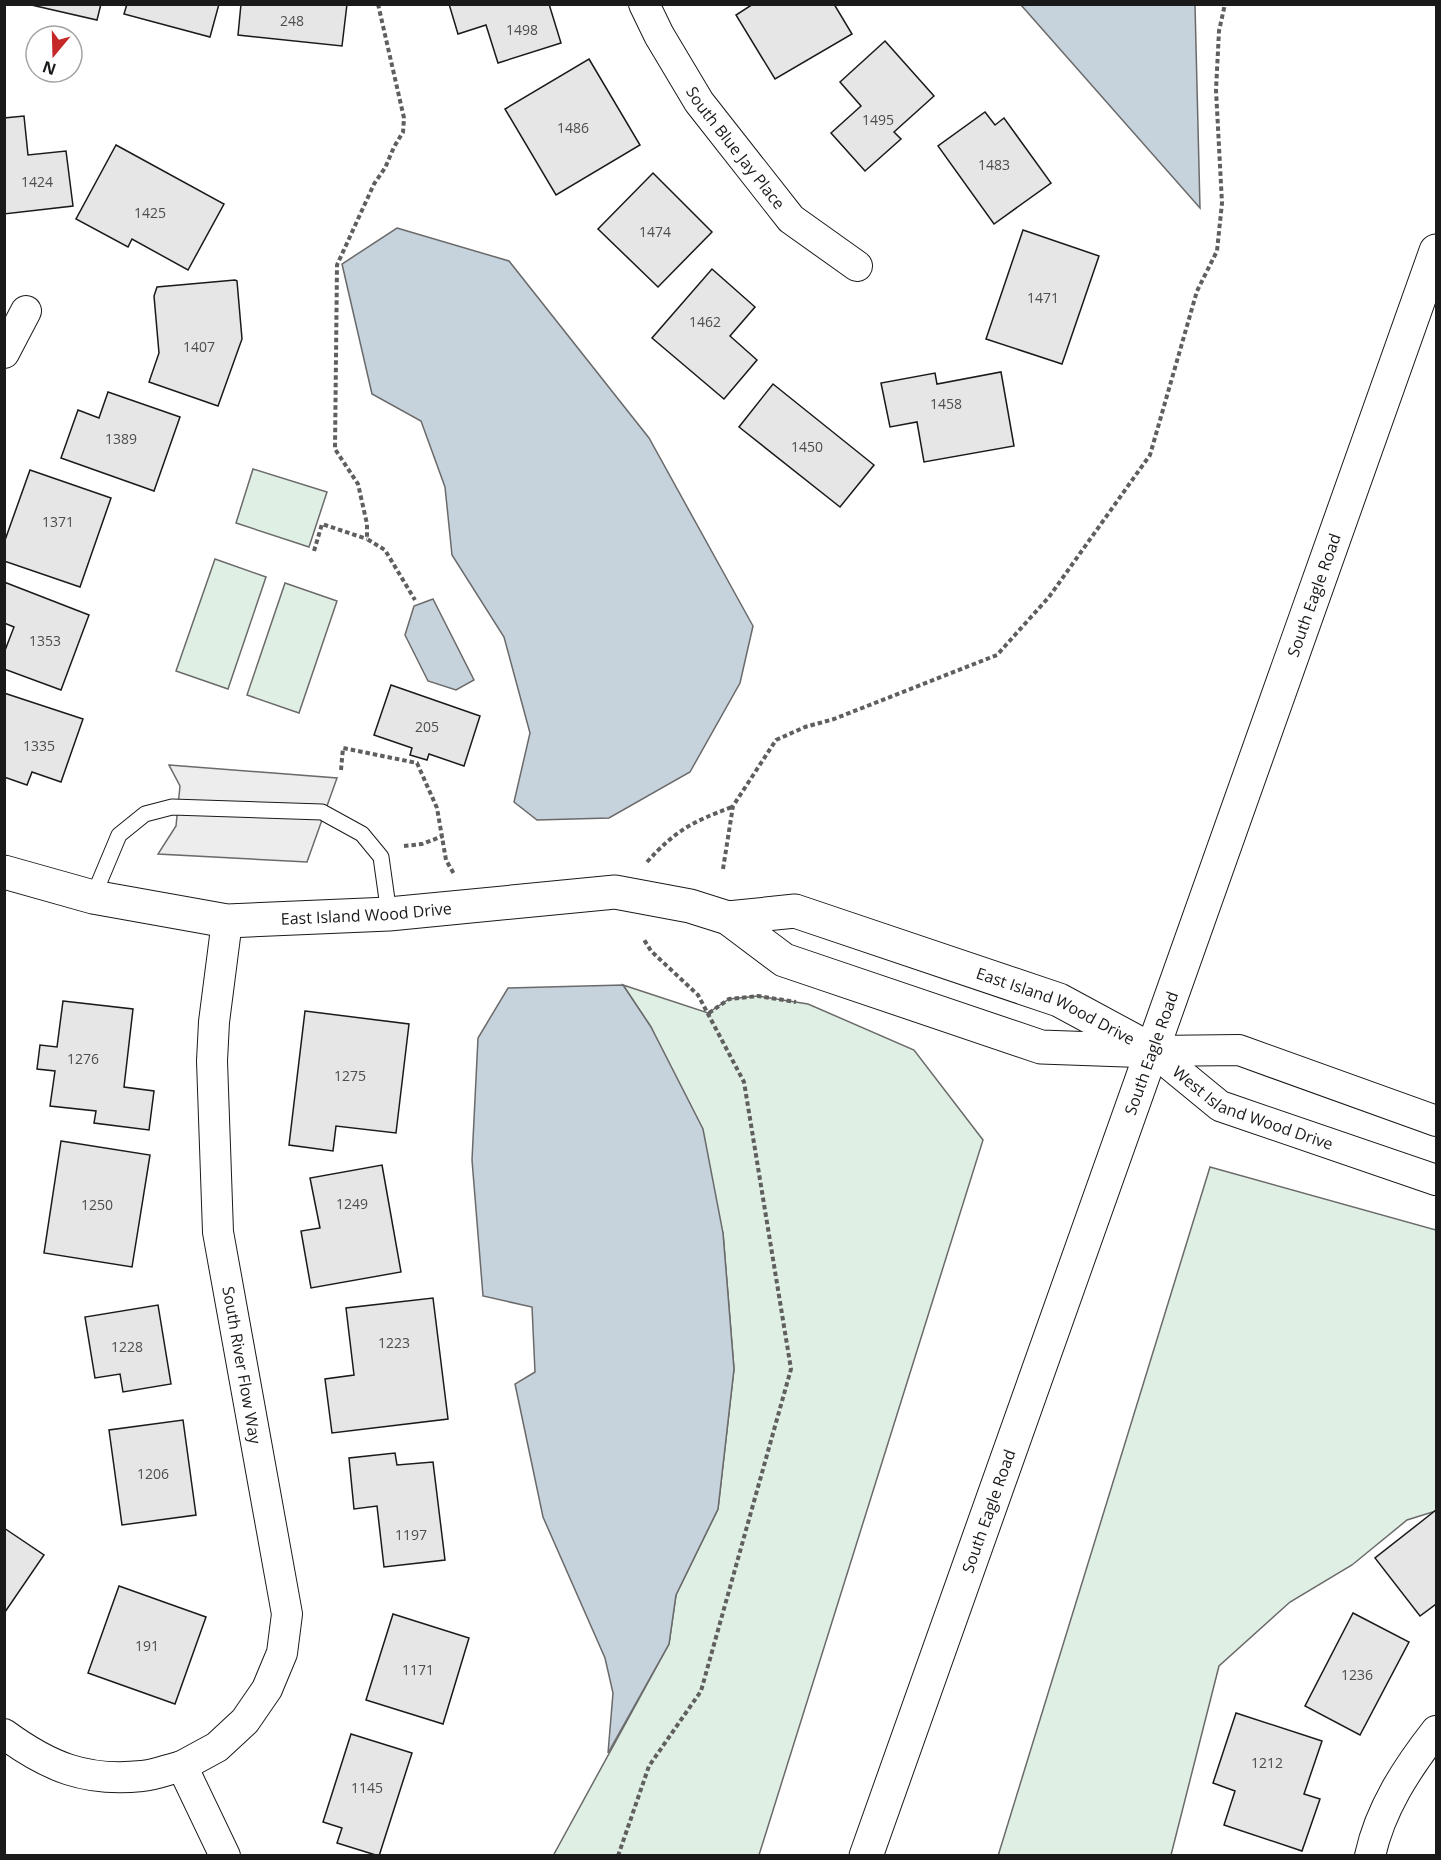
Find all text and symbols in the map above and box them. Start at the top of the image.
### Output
house number: 248 [280,11,304,30]
house number: 1498 [506,20,538,39]
north arrow [24,24,84,84]
text: N [39,56,59,81]
street label: South Blue Jay Place [681,82,790,214]
house number: 1495 [862,110,894,129]
house number: 1486 [557,118,589,137]
house number: 1483 [978,155,1010,174]
house number: 1424 [21,172,53,191]
house number: 1425 [134,203,166,222]
house number: 1474 [639,222,671,241]
house number: 1471 [1027,288,1059,307]
house number: 1462 [689,312,721,331]
house number: 1407 [183,337,215,356]
house number: 1458 [930,394,962,413]
house number: 1389 [105,429,137,448]
house number: 1450 [791,437,823,456]
house number: 1371 [42,512,74,531]
street label: South Eagle Road [1282,530,1346,660]
house number: 1353 [29,631,61,650]
house number: 205 [415,717,439,736]
house number: 1335 [23,736,55,755]
street label: East Island Wood Drive [280,897,453,930]
street label: East Island Wood Drive [973,962,1139,1050]
street label: South Eagle Road [1119,988,1183,1118]
house number: 1276 [67,1049,99,1068]
street label: West Island Wood Drive [1168,1061,1336,1155]
house number: 1275 [334,1066,366,1085]
house number: 1249 [336,1194,368,1213]
house number: 1250 [81,1195,113,1214]
street label: South River Flow Way [217,1284,267,1446]
house number: 1223 [378,1333,410,1352]
house number: 1228 [111,1337,143,1356]
street label: South Eagle Road [956,1446,1021,1576]
house number: 1206 [137,1464,169,1483]
house number: 1197 [395,1525,427,1544]
house number: 191 [135,1636,159,1655]
house number: 1171 [402,1660,434,1679]
house number: 1236 [1341,1665,1373,1684]
house number: 1212 [1251,1753,1283,1772]
house number: 1145 [351,1778,383,1797]

